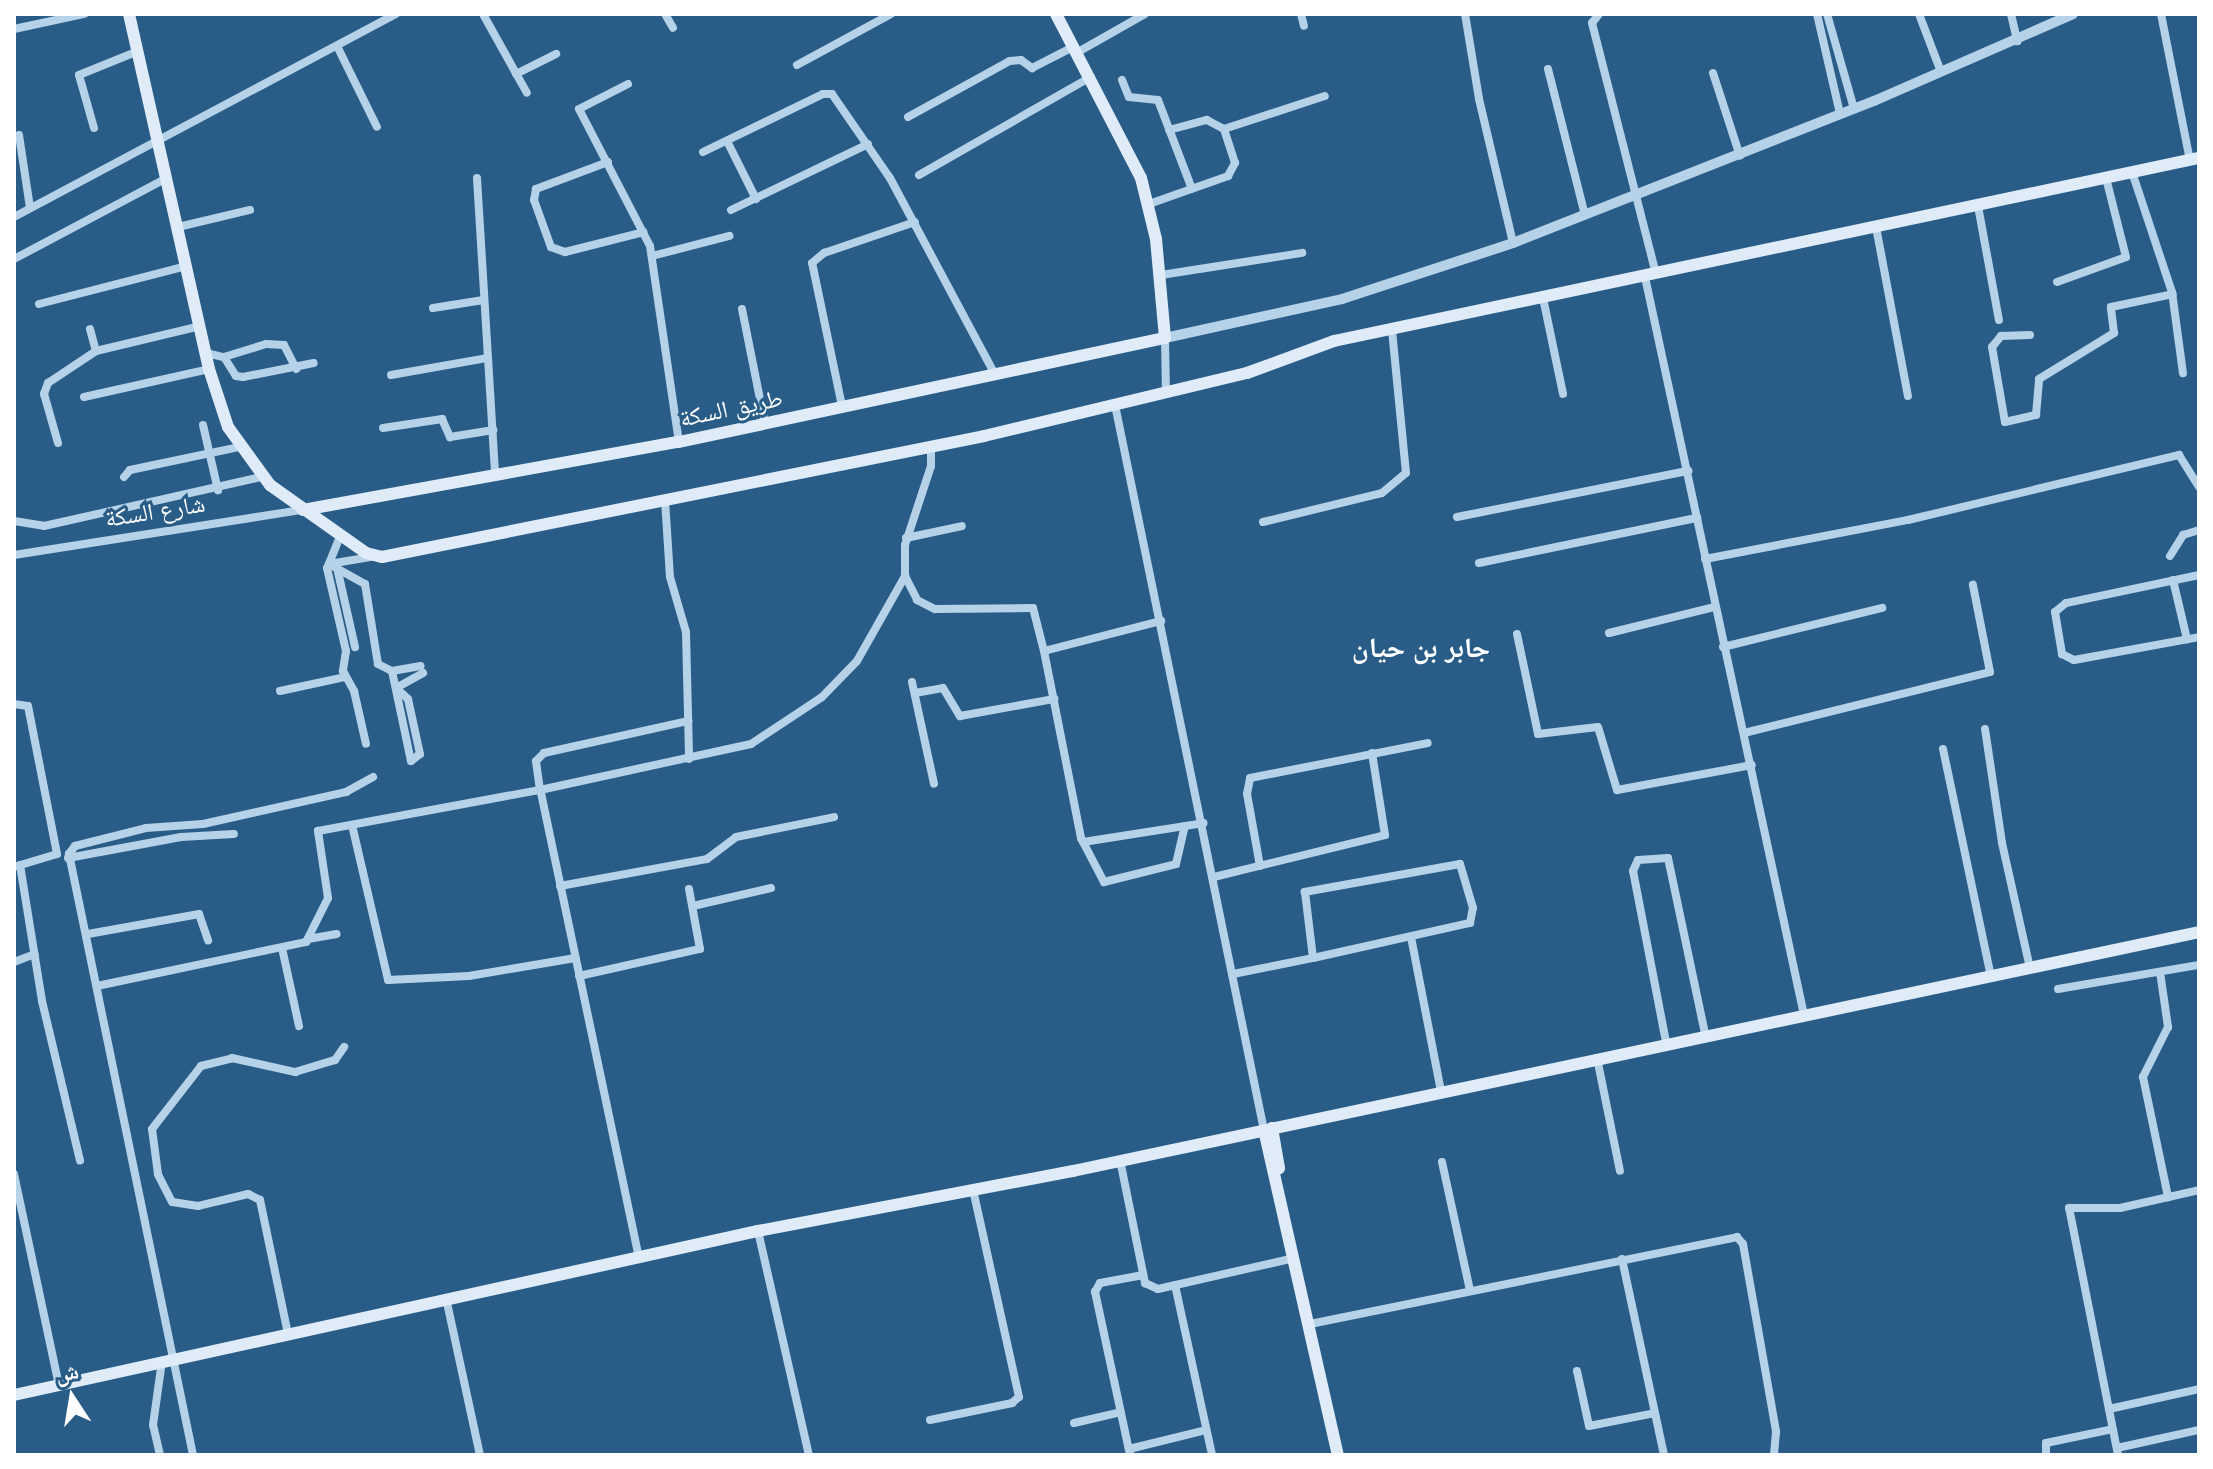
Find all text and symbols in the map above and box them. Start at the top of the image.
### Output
street label: طريق السكة [677,383,785,433]
street label: شارع السكة [103,489,207,533]
district label: جابر بن حيان [1352,631,1490,665]
north arrow [32,1357,112,1437]
text: ش [53,1358,81,1388]

